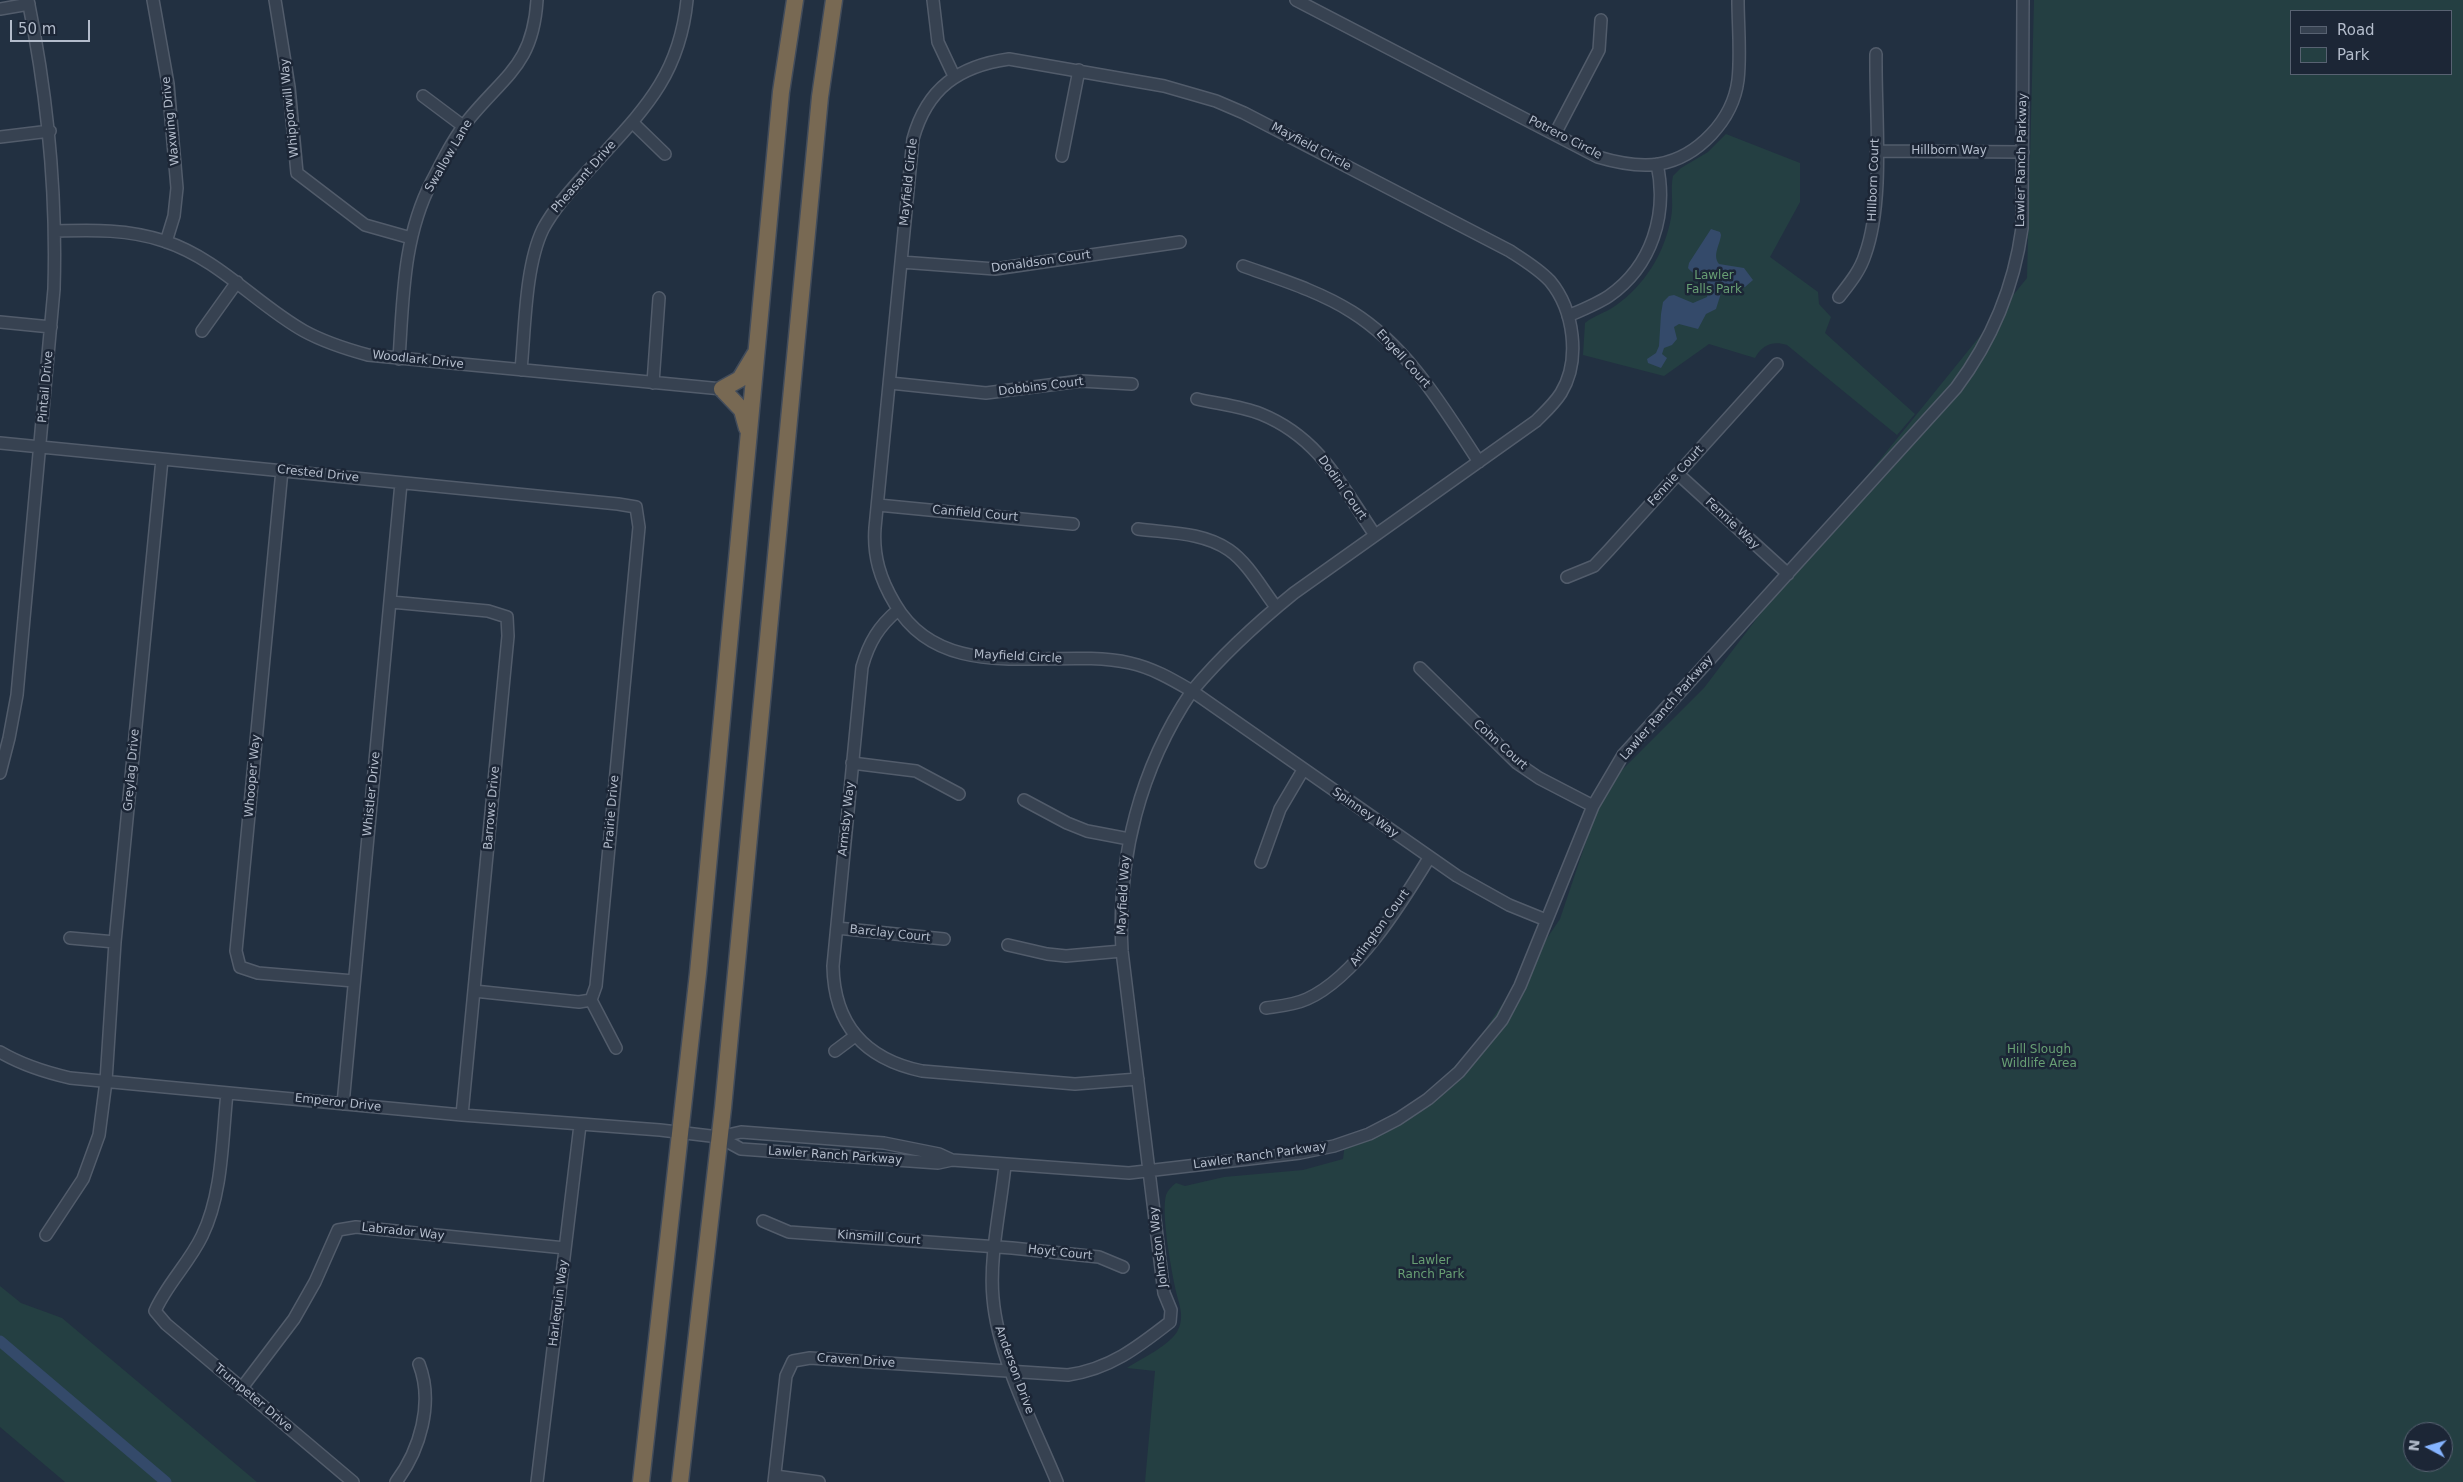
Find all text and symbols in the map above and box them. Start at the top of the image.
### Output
scale bar [12,10,92,42]
legend [2290,10,2453,75]
text: 50 m [18,20,56,38]
text: Road [2337,21,2375,39]
text: Park [2337,46,2369,64]
street label: Whipporwill Way [278,58,302,158]
street label: Waxwing Drive [159,76,183,166]
street label: Lawler Ranch Parkway [2014,93,2030,227]
street label: Potrero Circle [1526,113,1604,163]
street label: Swallow Lane [422,117,476,195]
street label: Mayfield Circle [1269,120,1353,174]
street label: Mayfield Circle [897,137,921,227]
street label: Pheasant Drive [549,138,619,216]
street label: Hillborn Court [1865,138,1883,222]
street label: Hillborn Way [1911,144,1987,158]
street label: Donaldson Court [990,248,1092,276]
park label: Lawler Falls Park [1686,269,1742,297]
street label: Engell Court [1373,327,1433,391]
street label: Woodlark Drive [372,348,464,372]
street label: Pintail Drive [36,350,56,424]
street label: Dobbins Court [998,375,1084,399]
street label: Fennie Court [1645,443,1707,509]
street label: Dodini Court [1315,453,1369,523]
street label: Crested Drive [276,463,360,485]
street label: Fennie Way [1702,495,1762,553]
street label: Canfield Court [932,503,1018,525]
street label: Mayfield Circle [974,648,1062,666]
street label: Lawler Ranch Parkway [1617,652,1717,764]
street label: Cohn Court [1470,717,1530,773]
street label: Greylag Drive [121,728,143,812]
street label: Whooper Way [242,734,264,818]
street label: Whistler Drive [360,751,384,837]
street label: Barrows Drive [481,765,503,851]
street label: Prairie Drive [602,774,622,850]
street label: Armsby Way [836,781,858,857]
street label: Spinney Way [1329,785,1401,841]
street label: Mayfield Way [1115,855,1133,935]
street label: Arlington Court [1347,887,1413,969]
street label: Barclay Court [849,923,931,945]
park label: Hill Slough Wildlife Area [2001,1043,2077,1071]
street label: Emperor Drive [294,1091,382,1115]
street label: Lawler Ranch Parkway [1192,1140,1328,1172]
street label: Lawler Ranch Parkway [767,1144,903,1168]
street label: Johnston Way [1147,1206,1171,1288]
street label: Labrador Way [361,1220,445,1244]
street label: Kinsmill Court [837,1228,921,1248]
street label: Hoyt Court [1027,1242,1093,1264]
park label: Lawler Ranch Park [1398,1254,1464,1282]
street label: Harlequin Way [547,1259,571,1347]
street label: Anderson Drive [991,1324,1037,1416]
street label: Craven Drive [816,1351,896,1371]
street label: Trumpeter Drive [211,1361,295,1435]
north arrow [2403,1422,2453,1472]
text: N [2406,1439,2423,1452]

